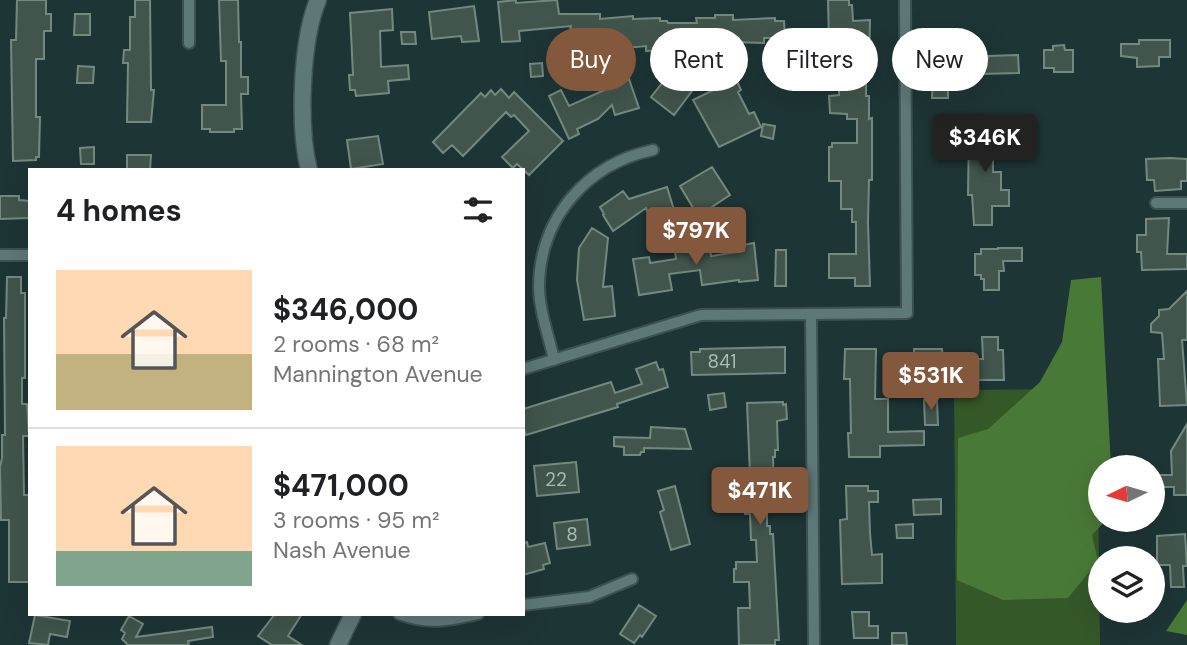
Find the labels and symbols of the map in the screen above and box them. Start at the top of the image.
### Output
pin: $346K [936,114,1034,174]
pin: $797K [647,208,745,267]
house number: 841 [707,349,737,374]
pin: $531K [882,352,980,412]
north arrow [1088,455,1166,532]
house number: 22 [545,467,567,492]
pin: $471K [711,468,809,527]
house number: 8 [566,522,578,547]

